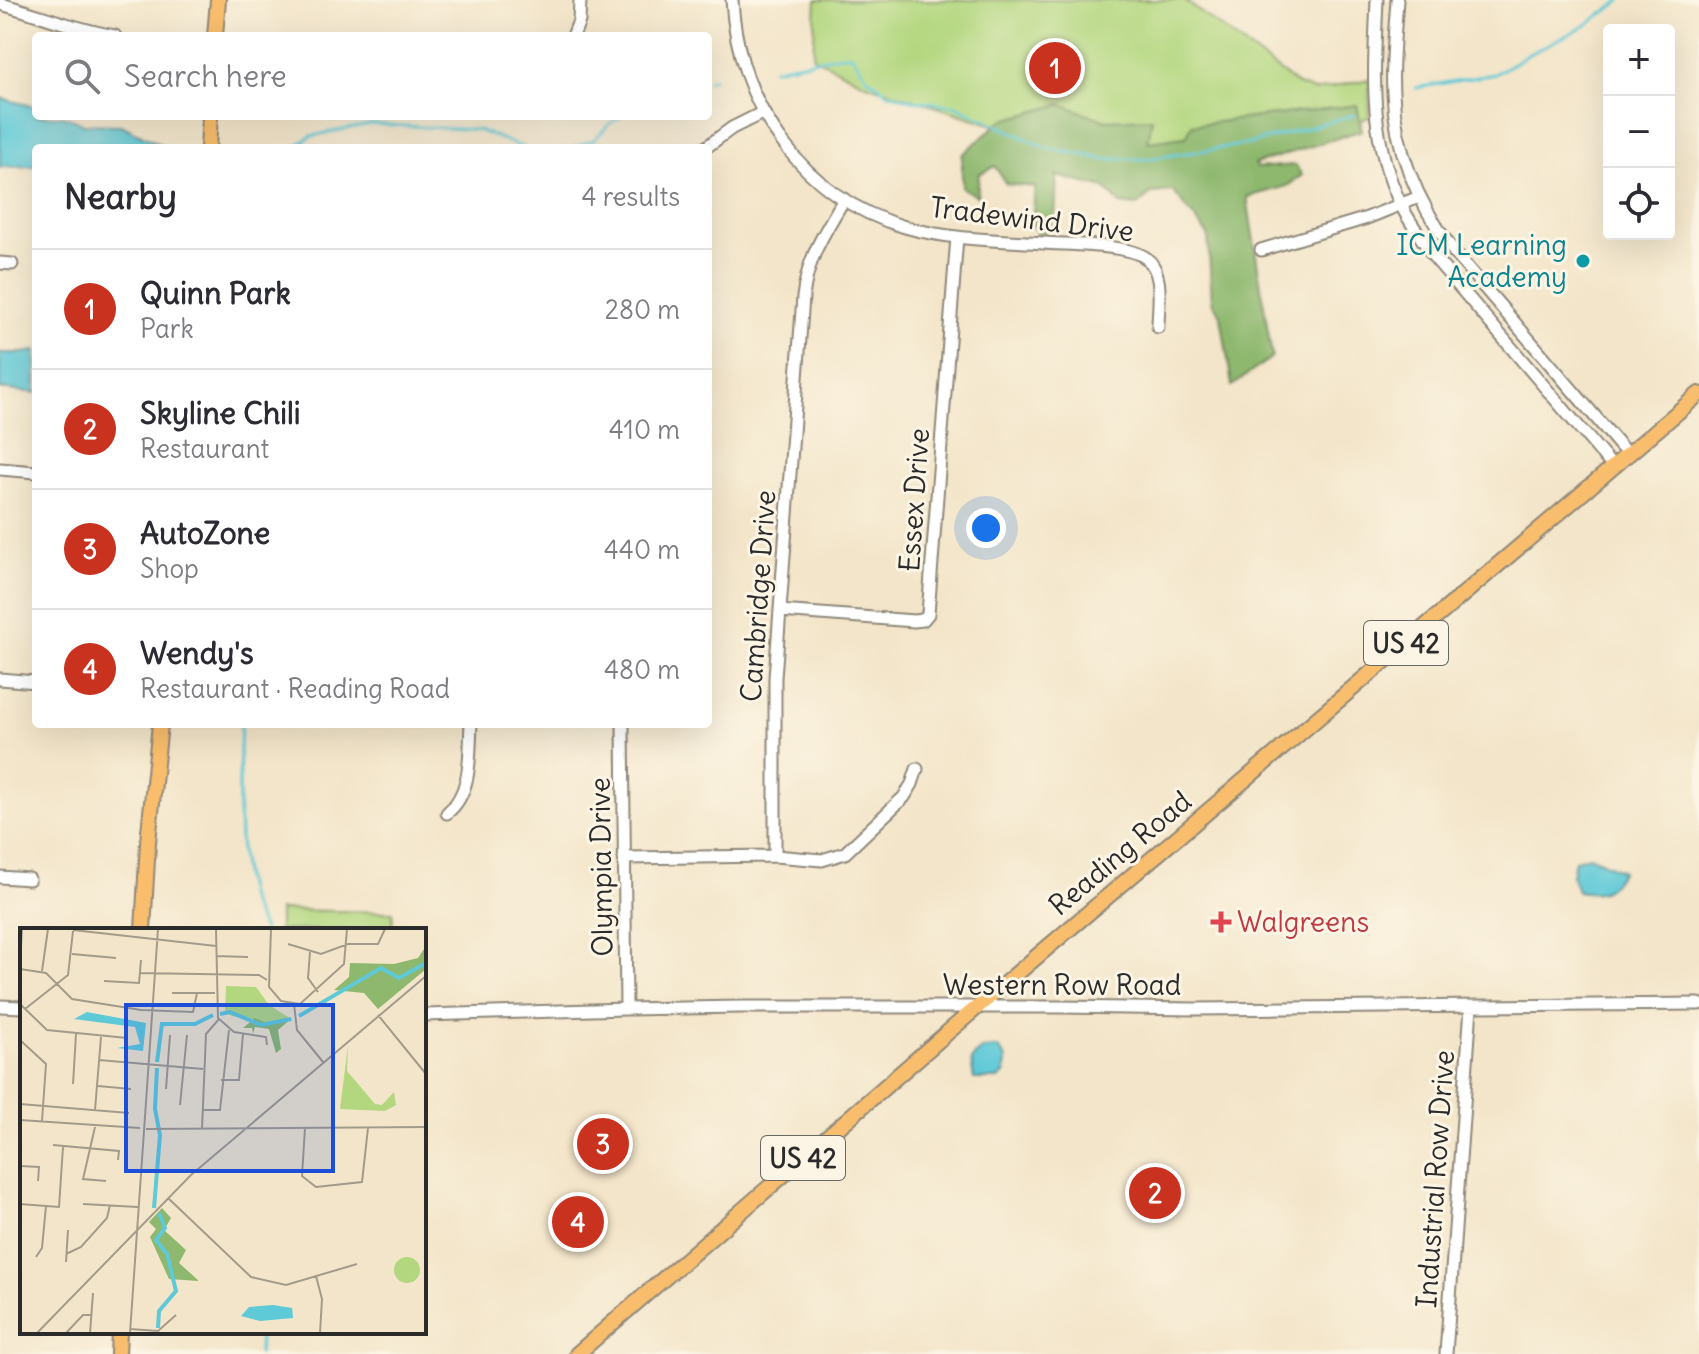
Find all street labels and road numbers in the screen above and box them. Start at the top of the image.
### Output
street label: Tradewind Drive [928,189,1136,249]
street label: Essex Drive [891,427,937,573]
street label: Cambridge Drive [733,489,783,703]
road number: US 42 [1364,621,1448,665]
street label: Olympia Drive [581,777,621,957]
street label: Reading Road [1041,783,1199,923]
street label: Western Row Road [943,967,1181,1003]
street label: Industrial Row Drive [1408,1049,1462,1309]
road number: US 42 [761,1136,845,1180]

